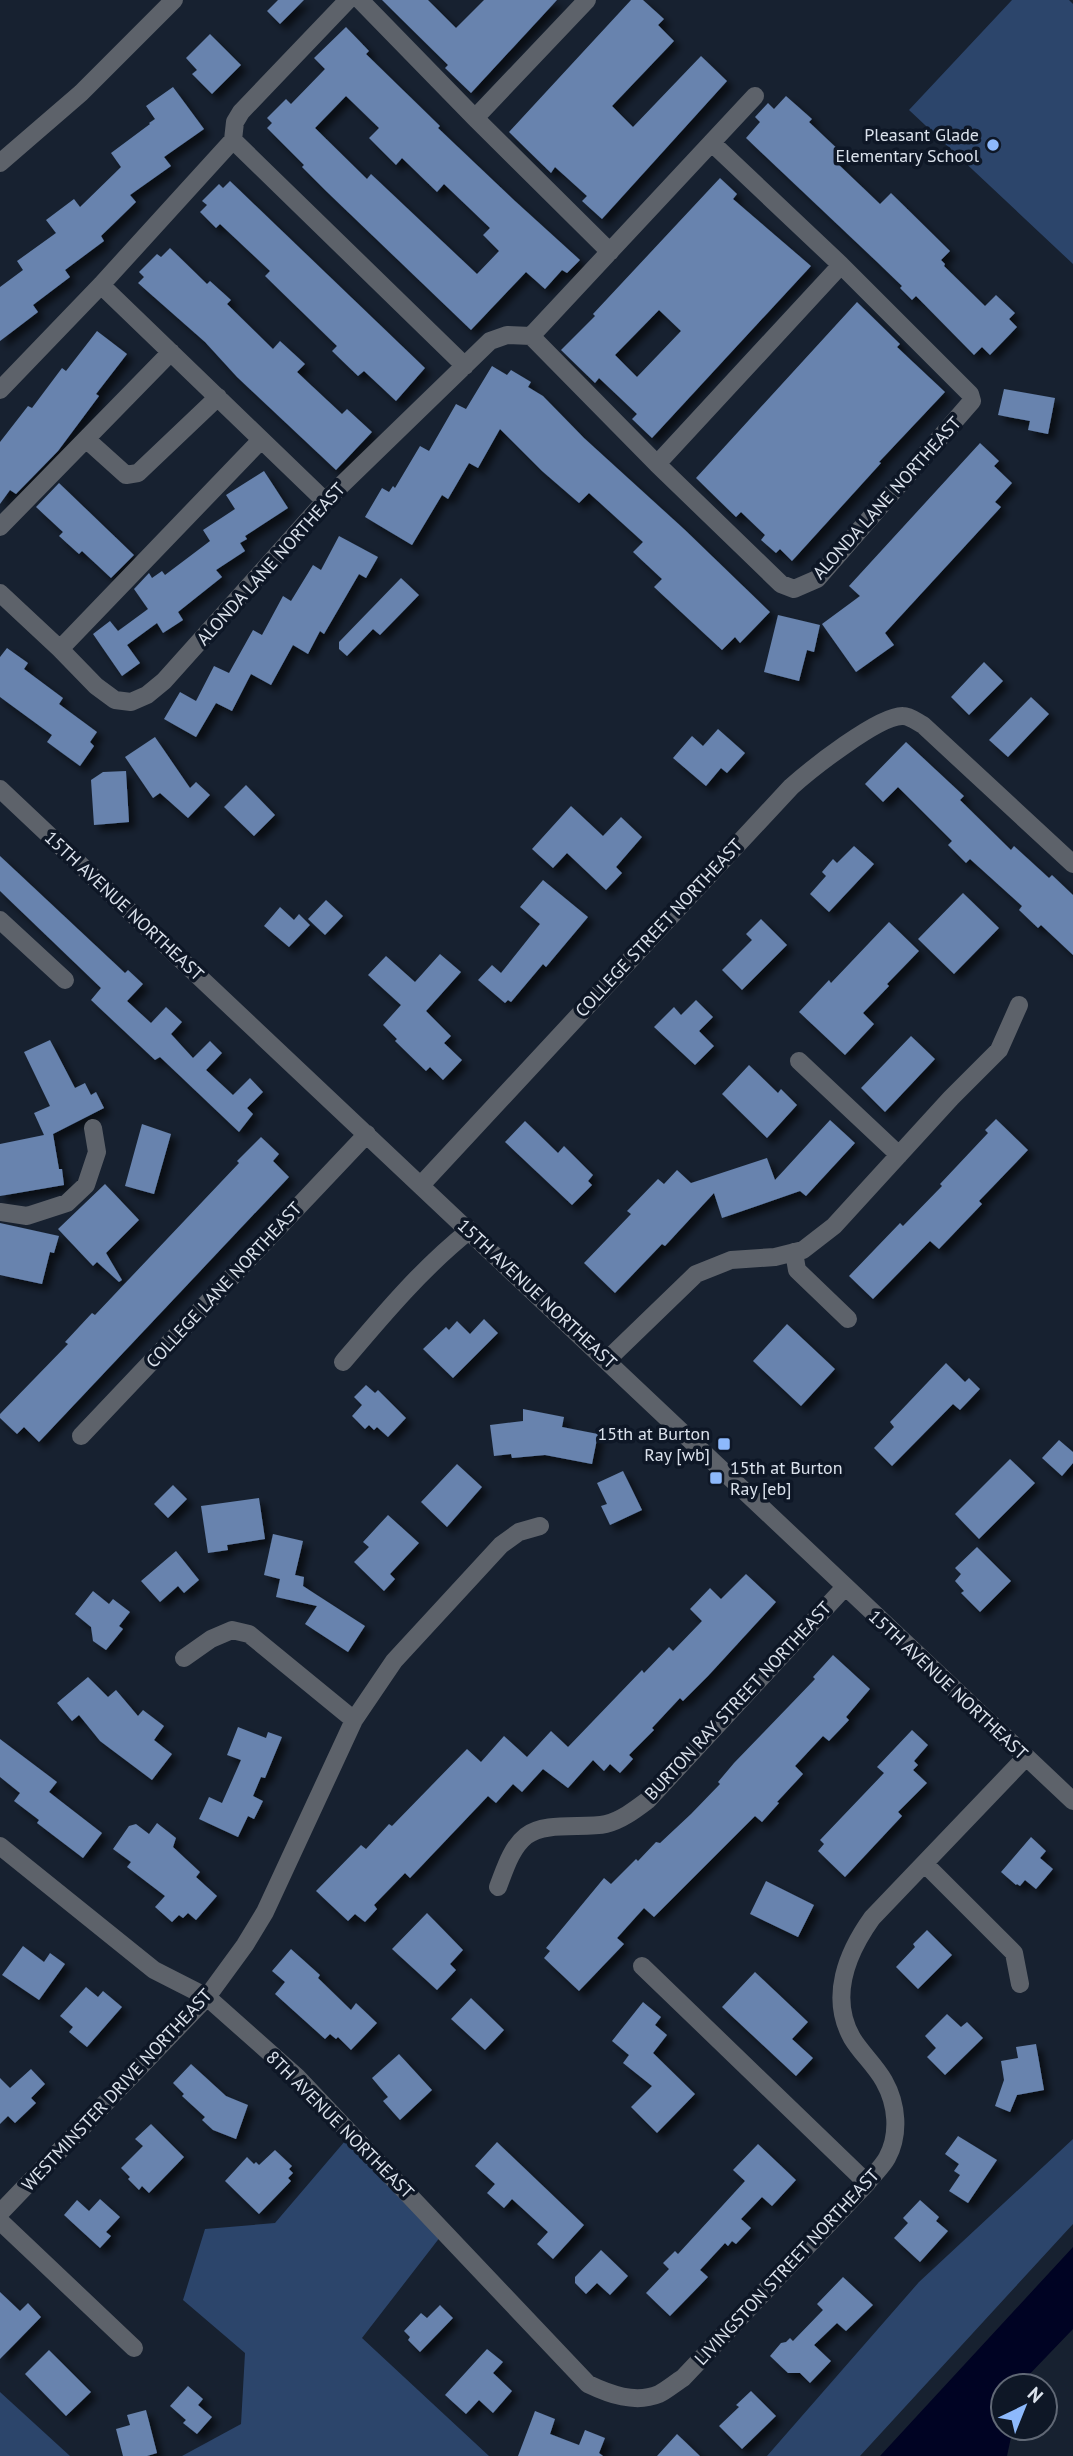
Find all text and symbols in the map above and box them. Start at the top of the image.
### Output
place label: Pleasant Glade Elementary School [836,123,980,167]
marker: Pleasant Glade Elementary School [985,137,1001,153]
street label: ALONDA LANE NORTHEAST [807,411,966,584]
street label: ALONDA LANE NORTHEAST [191,477,350,650]
street label: 15TH AVENUE NORTHEAST [40,826,209,986]
street label: COLLEGE STREET NORTHEAST [570,834,747,1022]
street label: COLLEGE LANE NORTHEAST [141,1197,306,1372]
street label: 15TH AVENUE NORTHEAST [453,1214,622,1374]
place label: 15th at Burton Ray [wb] [598,1422,710,1466]
marker: 15th at Burton Ray [wb] [716,1436,732,1452]
place label: 15th at Burton Ray [eb] [730,1456,842,1500]
marker: 15th at Burton Ray [eb] [708,1470,724,1486]
street label: BURTON RAY STREET NORTHEAST [639,1596,836,1805]
street label: 15TH AVENUE NORTHEAST [864,1605,1033,1765]
street label: WESTMINSTER DRIVE NORTHEAST [17,1984,217,2196]
street label: 8TH AVENUE NORTHEAST [262,2046,419,2203]
street label: LIVINGSTON STREET NORTHEAST [689,2164,884,2370]
north arrow [989,2372,1059,2442]
text: N [1023,2382,1048,2408]

